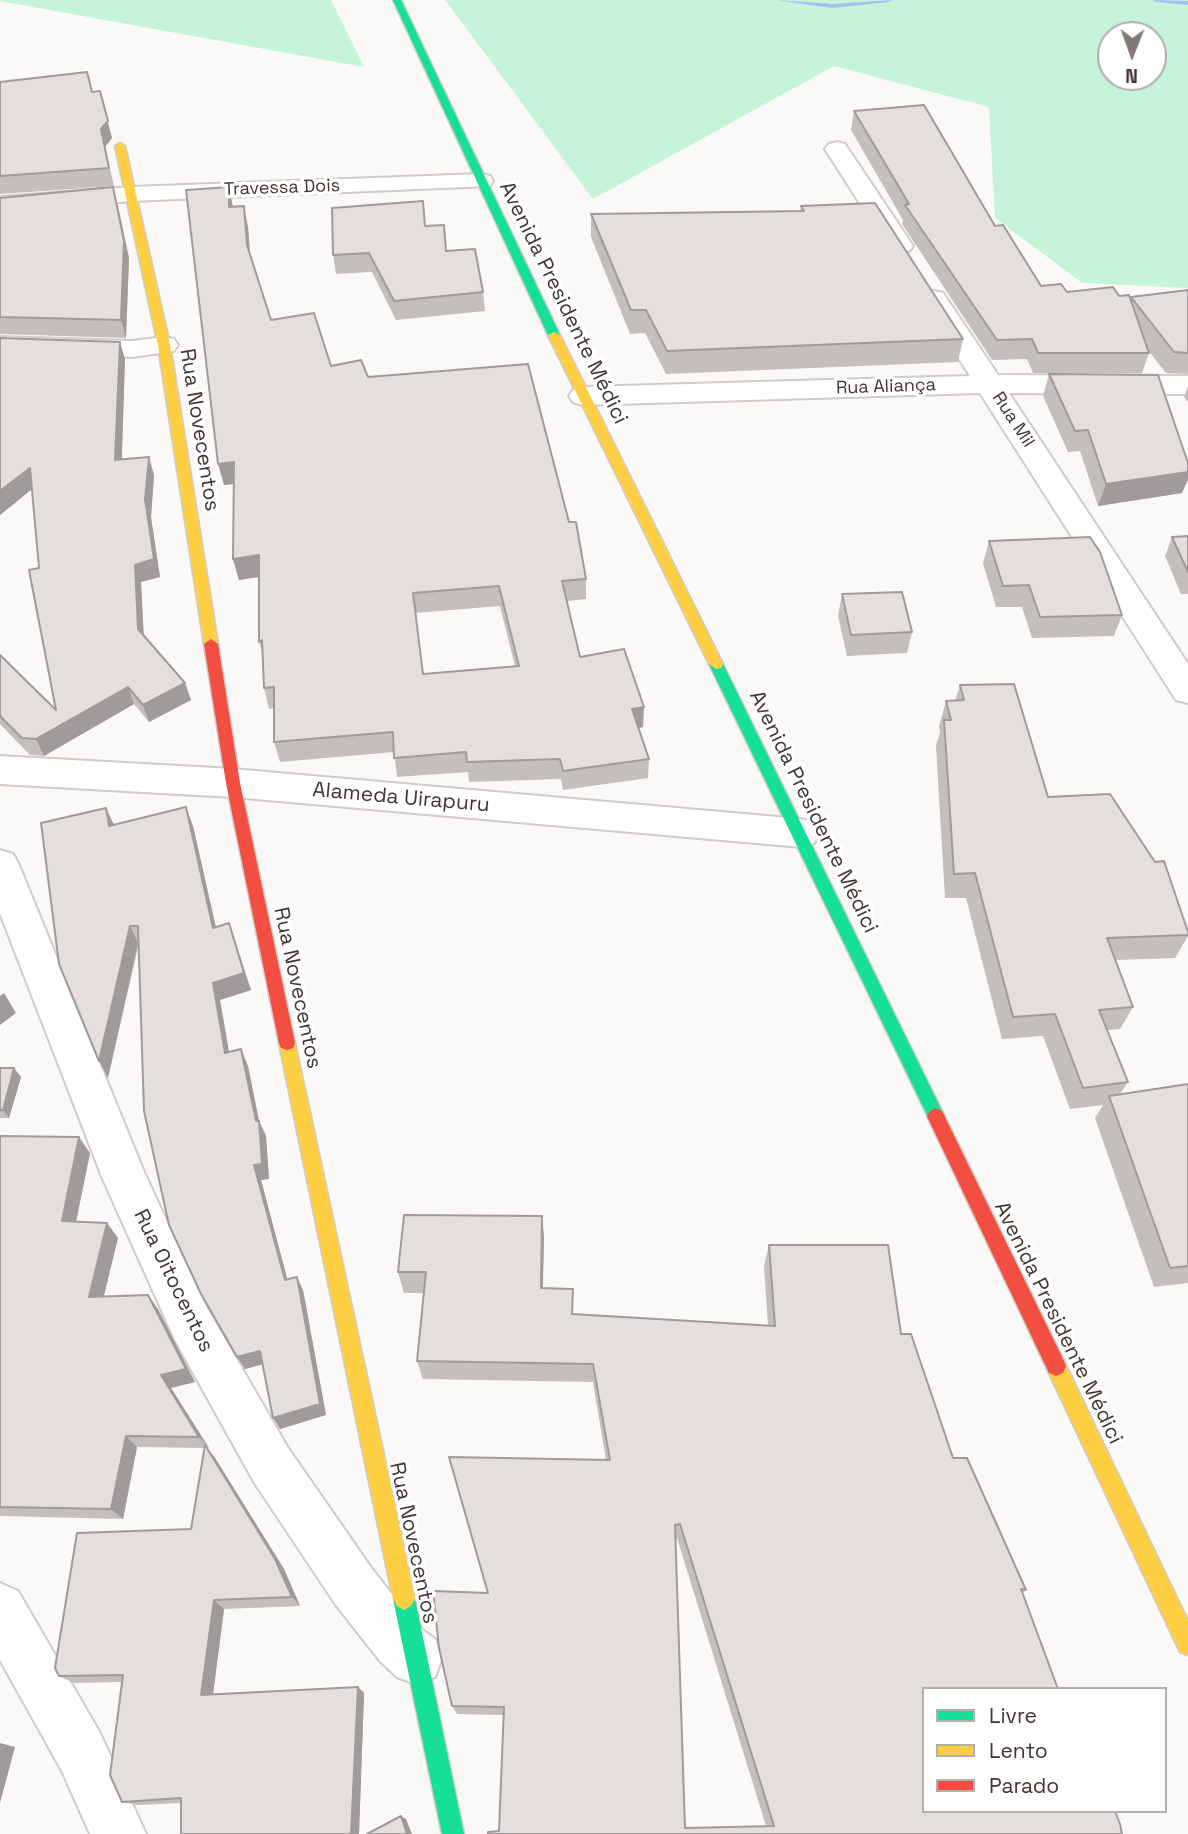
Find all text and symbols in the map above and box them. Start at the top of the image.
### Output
north arrow [1097,21,1167,91]
text: N [1125,63,1138,88]
street label: Travessa Dois [223,175,341,201]
street label: Avenida Presidente Médici [493,178,633,428]
street label: Rua Novecentos [174,347,224,513]
street label: Rua Aliança [836,374,936,400]
street label: Rua Mil [987,388,1039,452]
street label: Avenida Presidente Médici [743,687,883,937]
street label: Alameda Uirapuru [311,778,491,818]
street label: Rua Novecentos [268,905,326,1071]
street label: Avenida Presidente Médici [988,1198,1128,1448]
street label: Rua Oitocentos [127,1205,219,1357]
street label: Rua Novecentos [384,1460,442,1626]
legend [922,1687,1167,1813]
text: Livre [989,1702,1037,1729]
text: Lento [989,1737,1048,1764]
text: Parado [989,1772,1059,1799]

